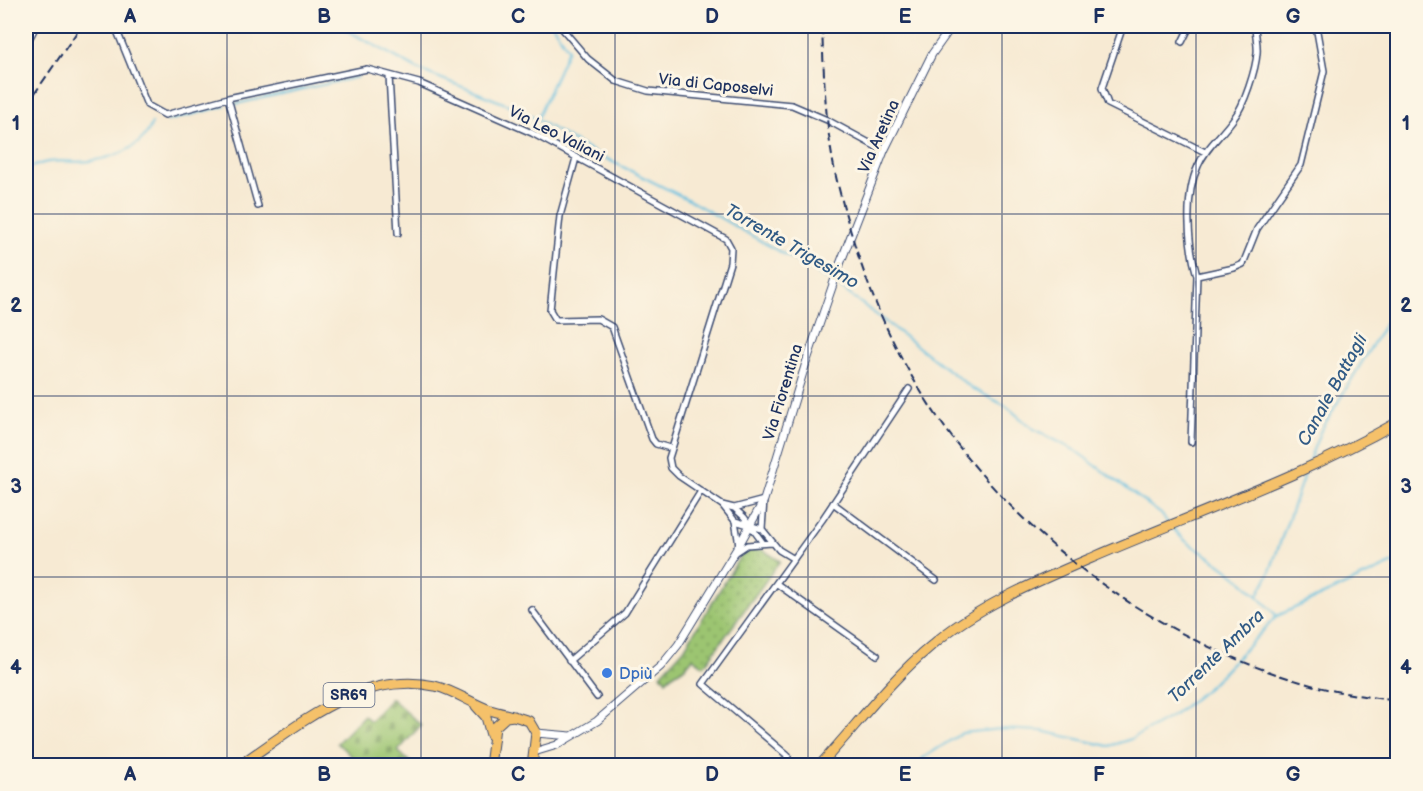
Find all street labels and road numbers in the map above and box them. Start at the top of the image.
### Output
street label: Via di Caposelvi [657,70,774,101]
street label: Via Aretina [855,97,904,176]
street label: Via Leo Valiani [505,102,607,167]
street label: Via Fiorentina [760,342,807,443]
road number: SR69 [324,683,374,707]

